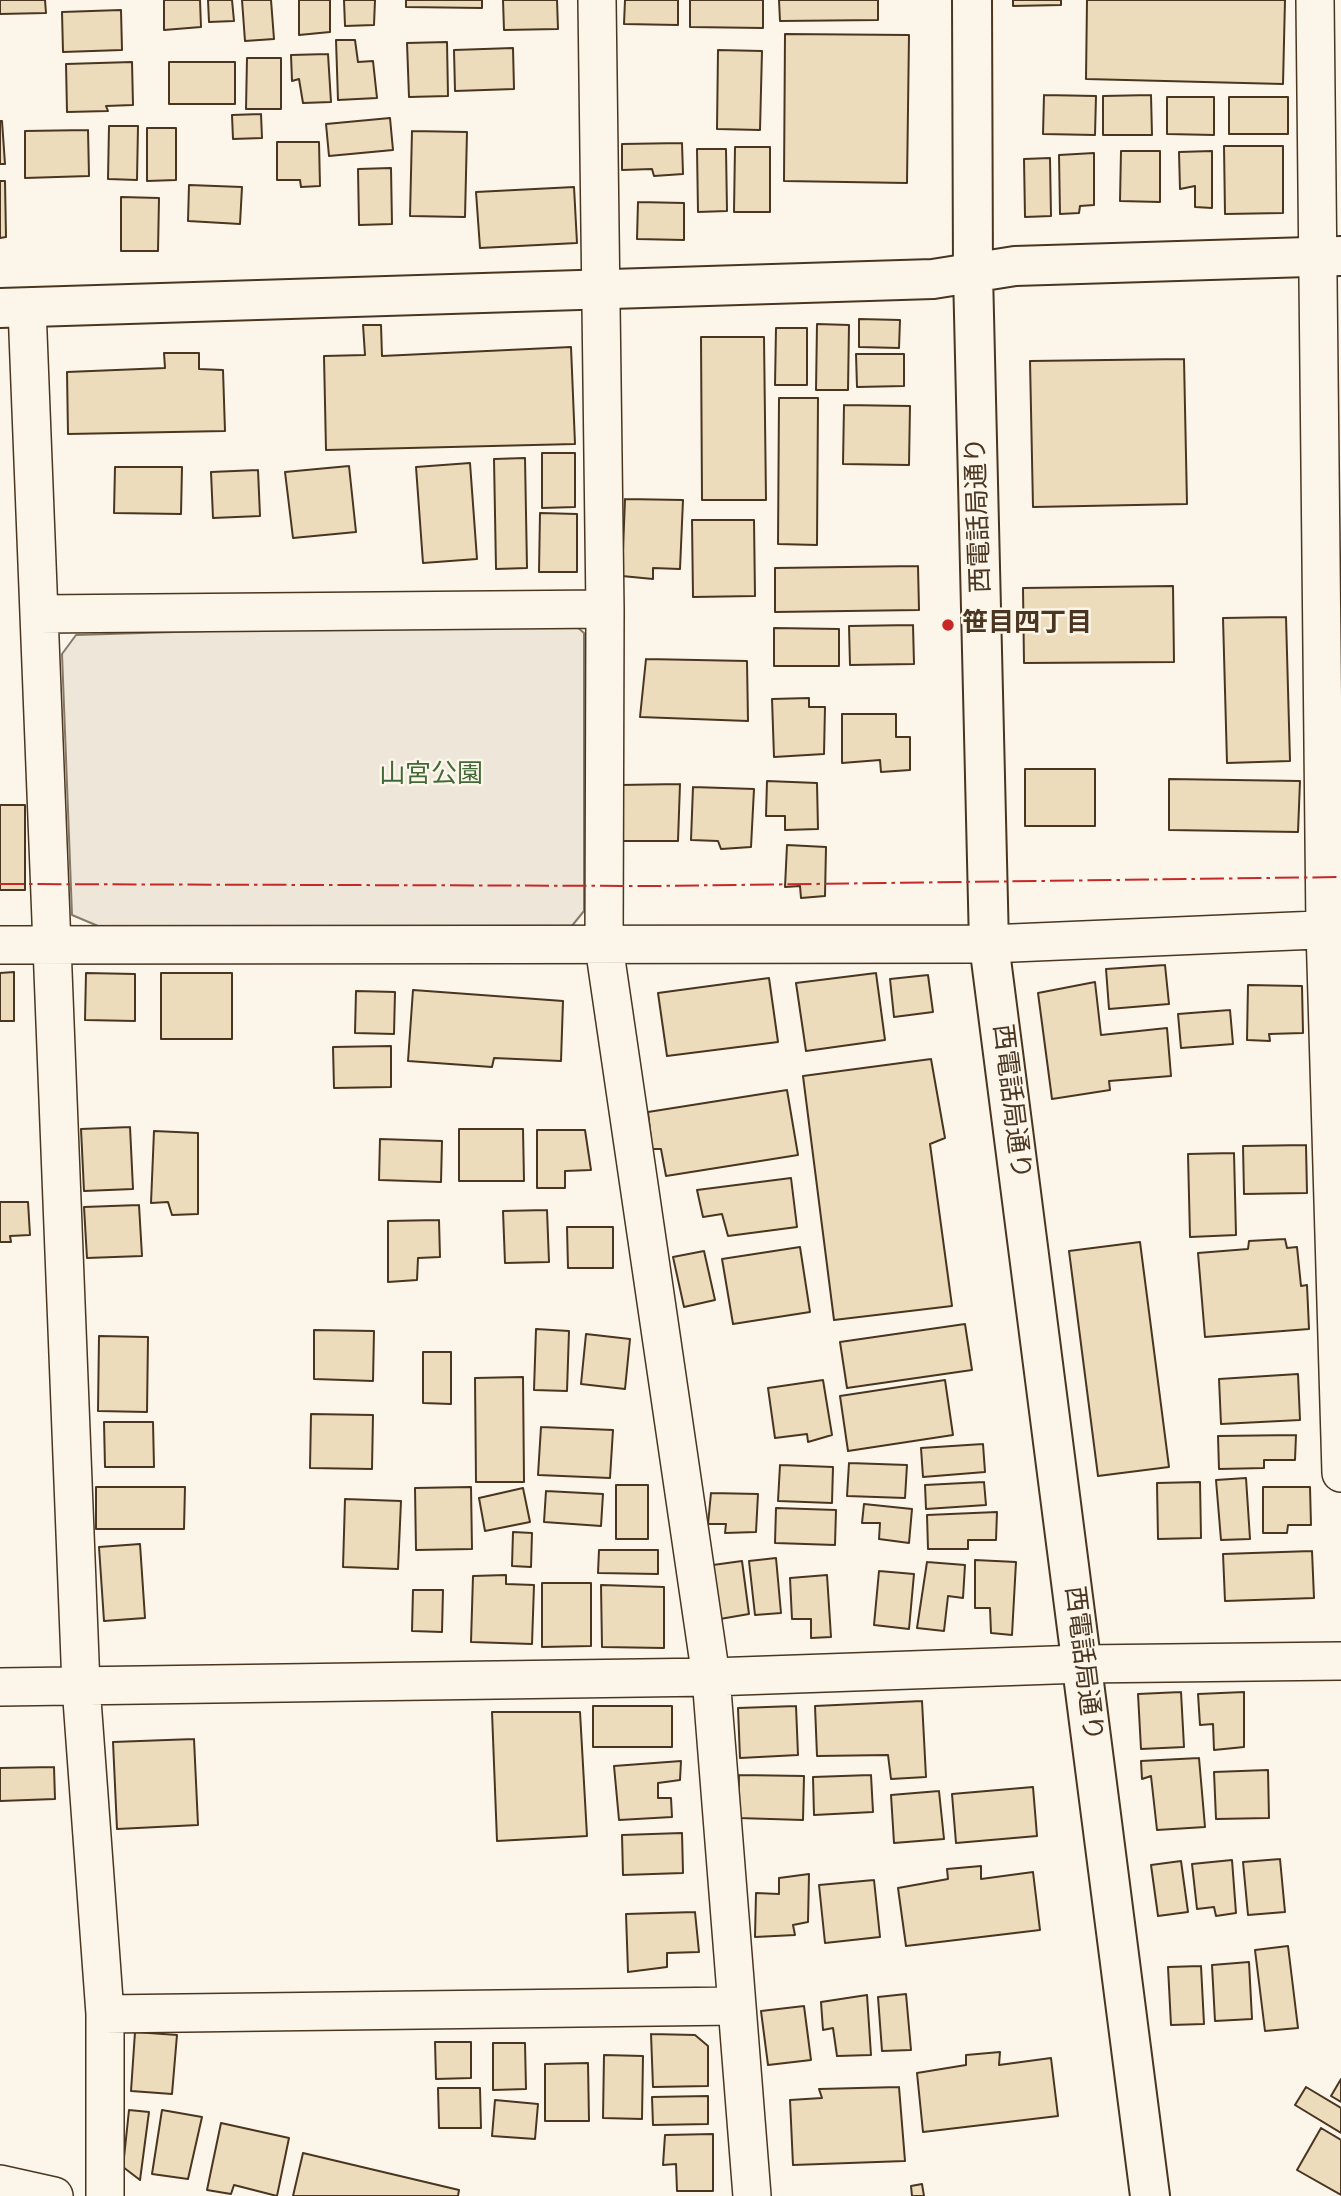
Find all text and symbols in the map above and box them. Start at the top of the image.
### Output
street label: 西電話局通り [962,437,998,593]
place label: 笹目四丁目 [962,609,1092,641]
marker: 笹目四丁目 [940,617,956,633]
park label: 山宮公園 [379,760,483,792]
street label: 西電話局通り [985,1023,1035,1181]
street label: 西電話局通り [1057,1585,1107,1743]

